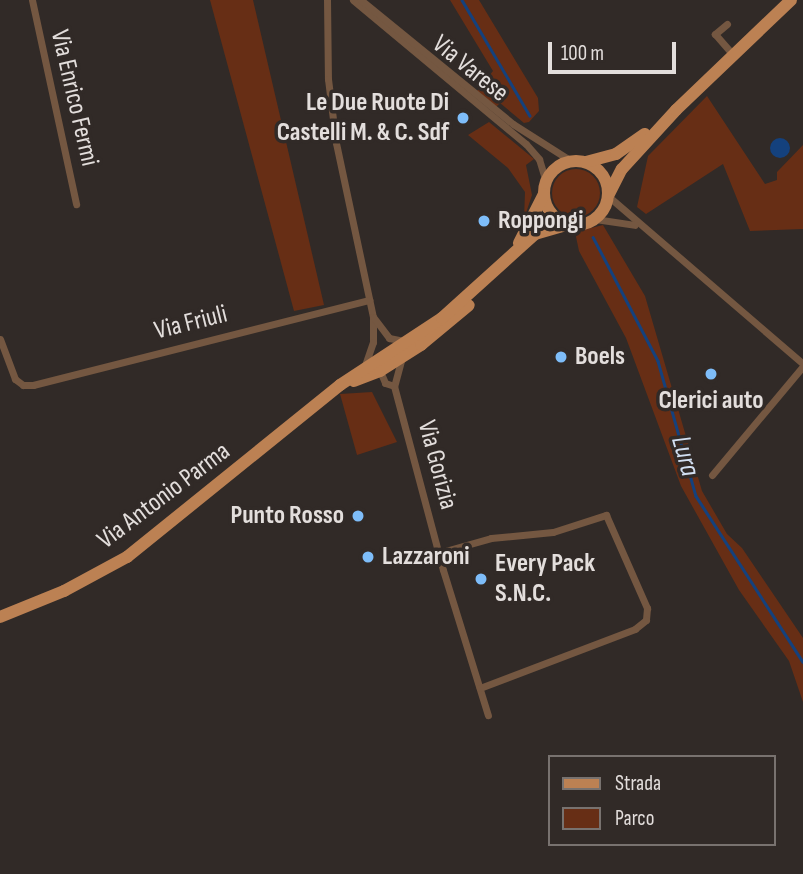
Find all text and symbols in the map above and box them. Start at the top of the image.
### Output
street label: Via Enrico Fermi [43,27,105,169]
scale bar [551,28,679,72]
street label: Via Varese [426,29,514,109]
text: 100 m [561,41,604,66]
place label: Le Due Ruote Di Castelli M. & C. Sdf [277,87,449,148]
marker: Le Due Ruote Di Castelli M. & C. Sdf [455,110,471,126]
place label: Roppongi [498,205,583,237]
marker: Roppongi [476,213,492,229]
street label: Via Friuli [151,299,231,347]
place label: Boels [575,341,625,373]
marker: Boels [553,349,569,365]
marker: Clerici auto [703,366,719,382]
place label: Clerici auto [658,385,764,417]
street label: Via Gorizia [410,417,464,513]
water label: Lura [663,432,707,480]
street label: Via Antonio Parma [92,436,236,556]
place label: Punto Rosso [230,500,344,532]
marker: Punto Rosso [350,508,366,524]
place label: Lazzaroni [382,541,470,573]
place label: Every Pack S.N.C. [495,548,595,610]
marker: Lazzaroni [360,549,376,565]
marker: Every Pack S.N.C. [473,571,489,587]
legend [548,755,775,846]
text: Strada [615,771,661,796]
text: Parco [615,806,654,831]

